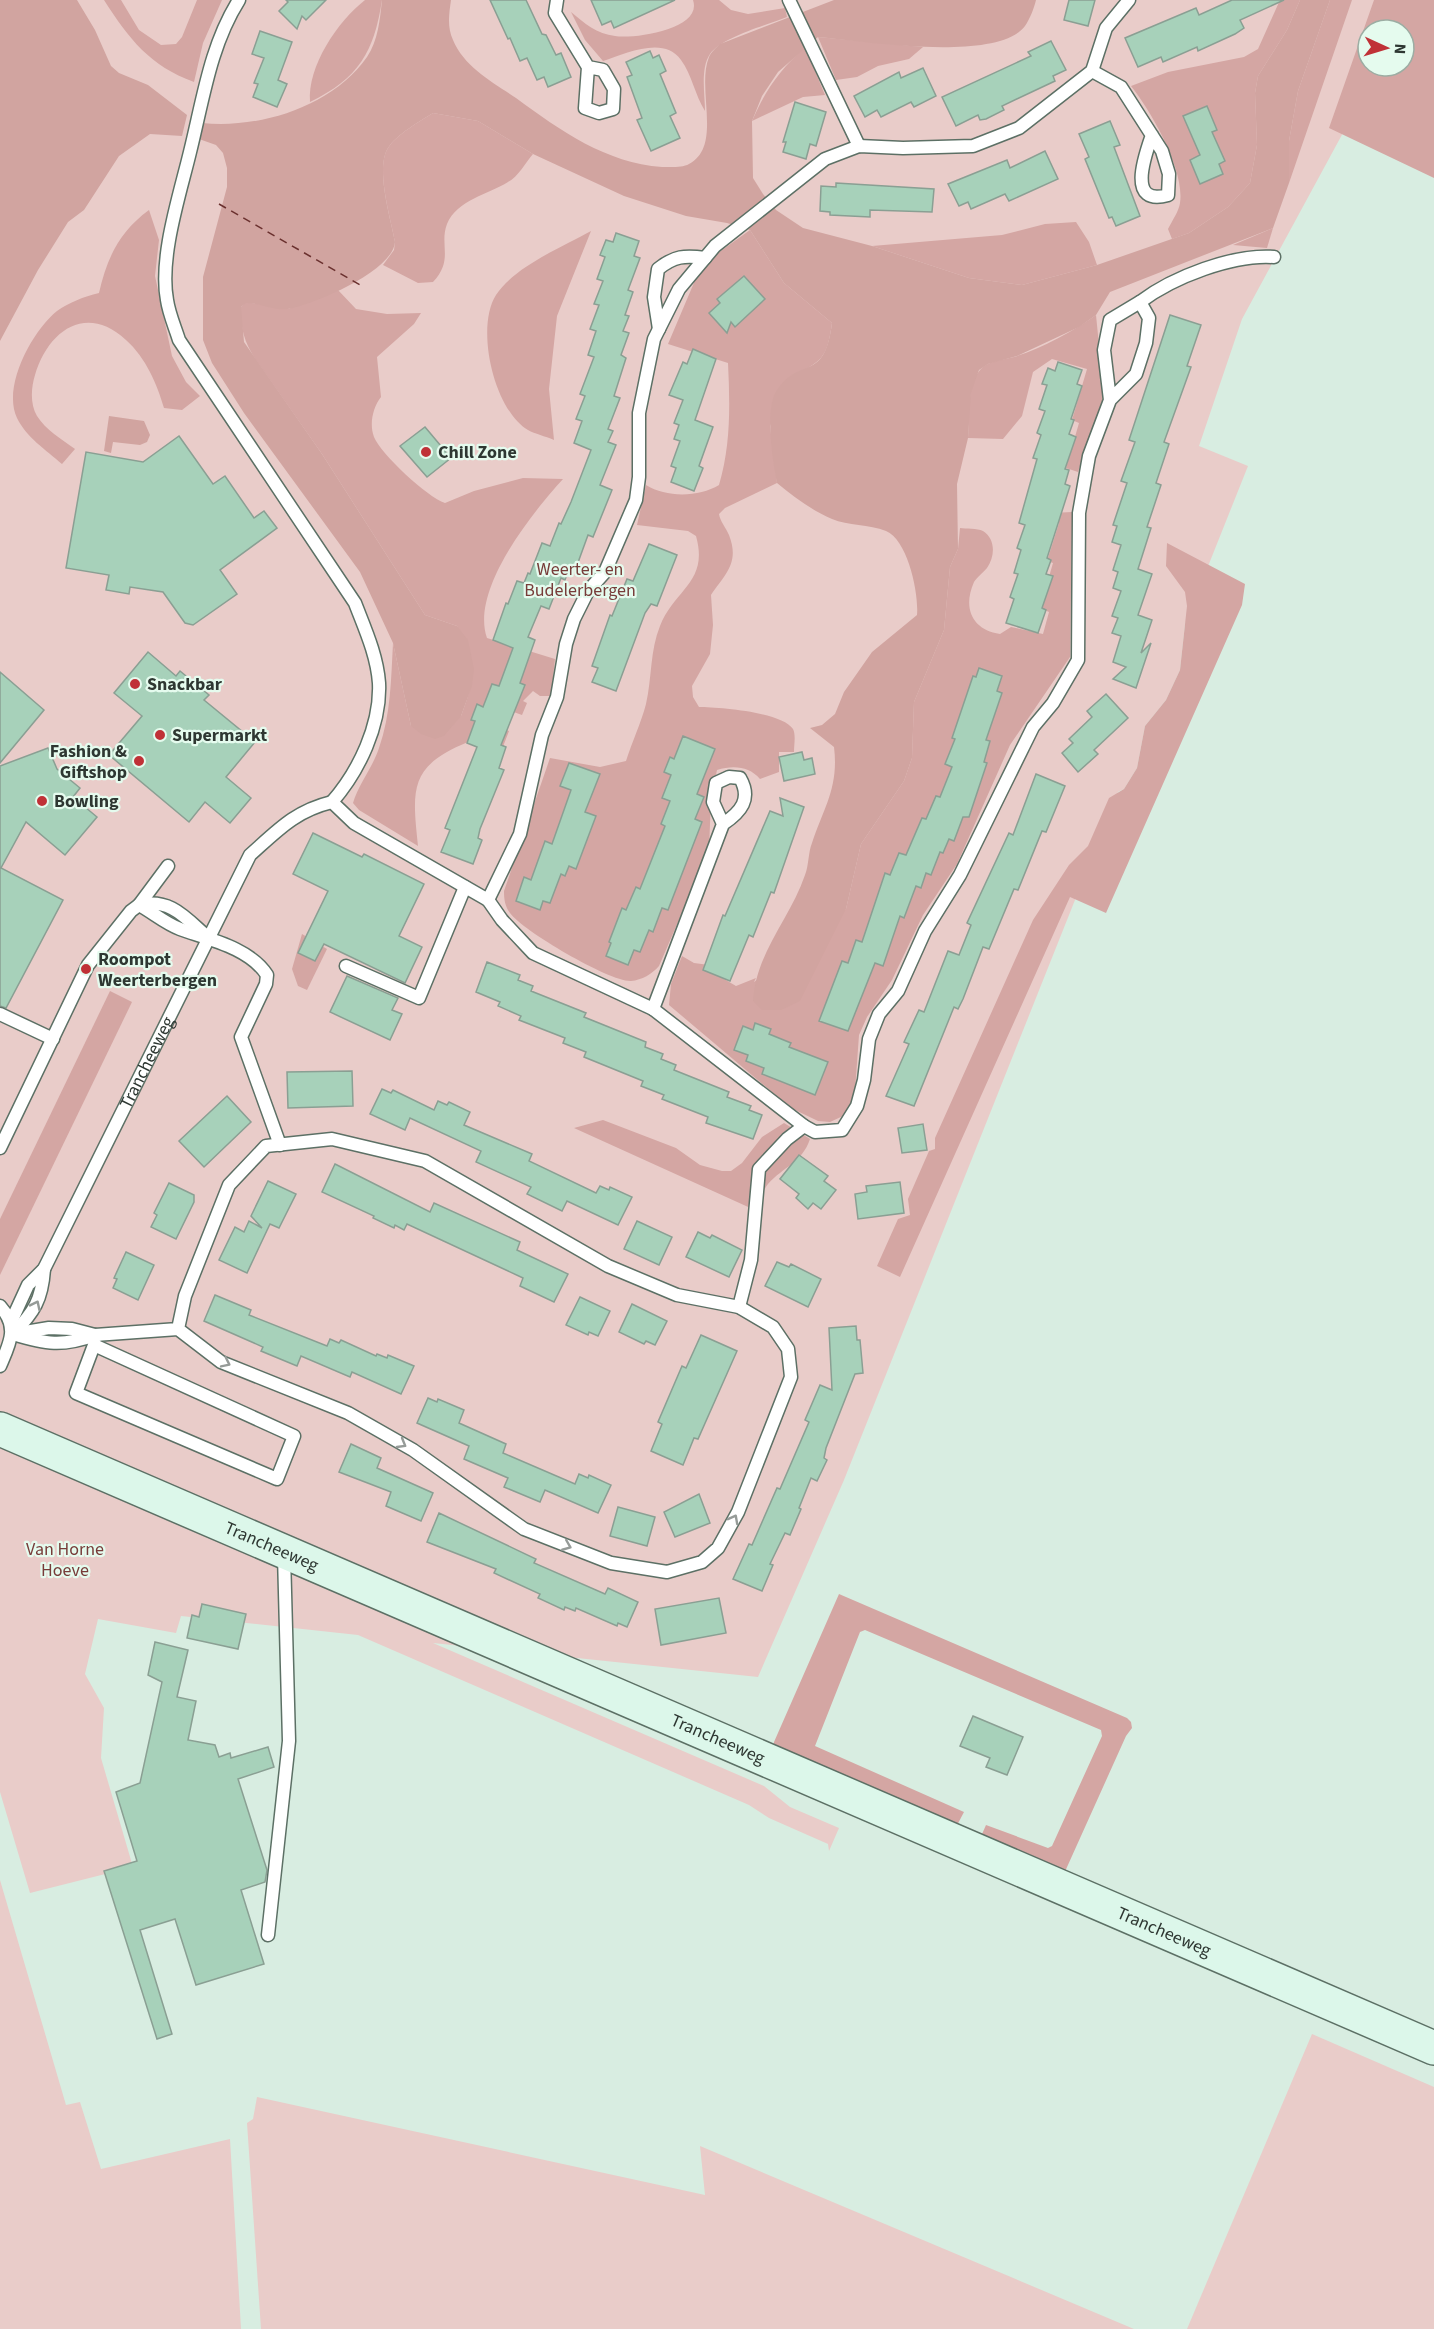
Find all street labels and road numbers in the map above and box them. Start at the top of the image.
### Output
street label: Trancheeweg [114,1012,181,1113]
street label: Trancheeweg [221,1515,323,1578]
street label: Trancheeweg [667,1708,769,1771]
street label: Trancheeweg [1113,1901,1215,1963]

